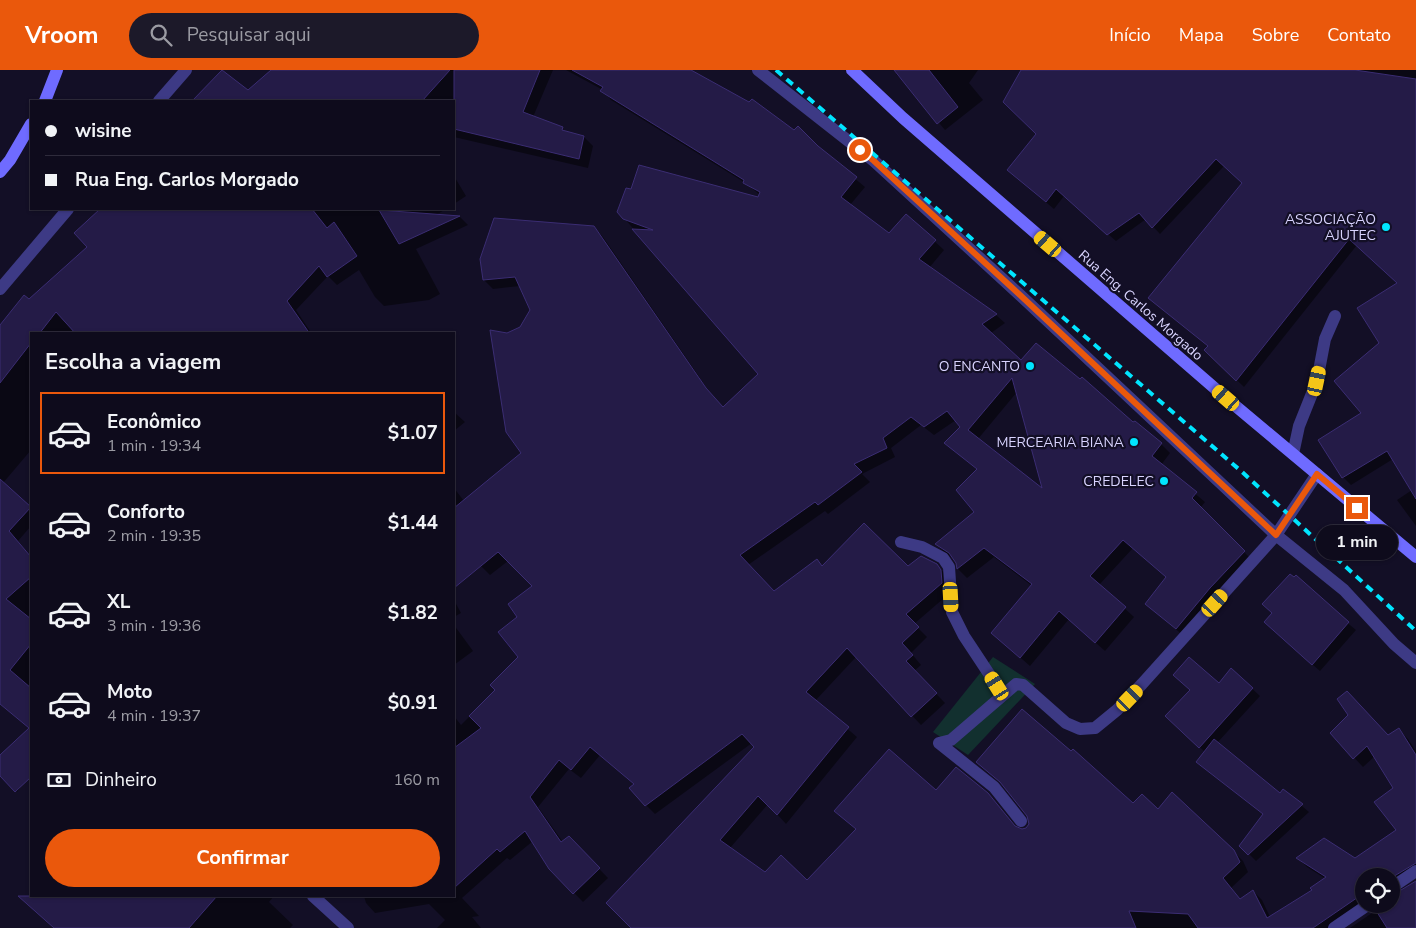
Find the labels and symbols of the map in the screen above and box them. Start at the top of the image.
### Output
route start [849,139,871,161]
place label: ASSOCIAÇĀO AJUTEC [1285,210,1376,245]
marker: ASSOCIAÇĀO AJUTEC [1380,221,1392,233]
car [1031,228,1064,260]
street label: Rua Eng. Carlos Morgado [1074,246,1207,365]
place label: O ENCANTO [939,357,1020,376]
marker: O ENCANTO [1024,360,1036,372]
car [1306,365,1327,397]
car [1209,382,1242,414]
place label: MERCEARIA BIANA [996,433,1124,452]
marker: MERCEARIA BIANA [1128,436,1140,448]
place label: CREDELEC [1083,472,1154,491]
marker: CREDELEC [1158,475,1170,487]
route end [1346,497,1368,519]
callout: 1 min [1316,526,1398,560]
car [942,582,959,612]
car [1199,587,1230,619]
car [982,669,1011,703]
car [1114,682,1145,714]

